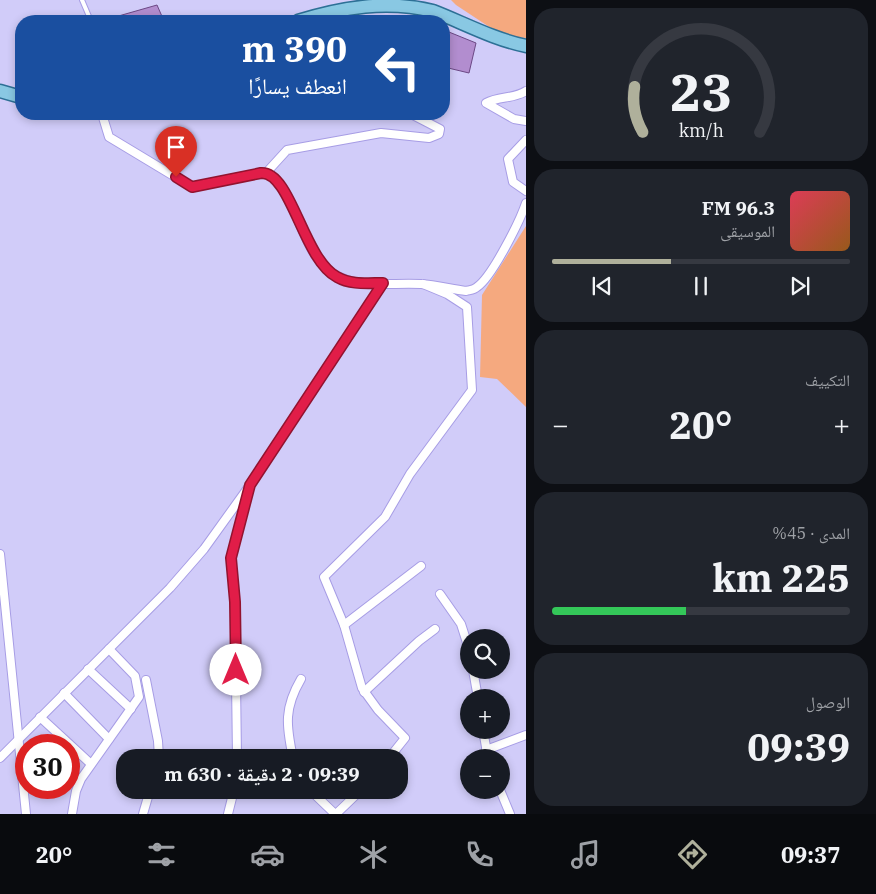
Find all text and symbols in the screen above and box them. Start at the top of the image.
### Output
text: 390 m [242,26,347,72]
icon: left [365,35,430,100]
text: 23 [670,58,732,125]
text: انعطف يسارًا [248,71,347,100]
text: km/h [678,119,724,142]
pin [155,126,197,177]
icon: arrive [162,133,190,161]
text: 96.3 FM [702,196,775,220]
text: الموسيقى [720,221,775,241]
icon: previous [588,272,616,300]
icon: pause [687,272,715,300]
icon: next [786,272,814,300]
text: التكييف [805,370,850,390]
text: 20° [669,400,733,449]
text: − [552,406,569,443]
text: + [833,406,850,443]
text: المدى · 45% [772,523,850,543]
text: 225 km [712,553,850,602]
map controls [460,629,510,799]
button: search [460,629,510,679]
position arrow [209,643,261,695]
button: + [460,689,510,739]
text: الوصول [806,692,850,712]
text: 09:39 [747,722,850,771]
speed limit sign: 30 [15,734,80,799]
button: − [460,749,510,799]
text: 09:39 · 2 دقيقة · 630 m [164,762,360,786]
icon: filters [144,837,179,872]
icon: car [250,837,285,872]
icon: climate [356,837,391,872]
icon: phone [462,837,497,872]
icon: music [568,837,603,872]
icon: directions [675,837,710,872]
text: 20° [36,840,72,869]
text: 09:37 [781,840,840,869]

